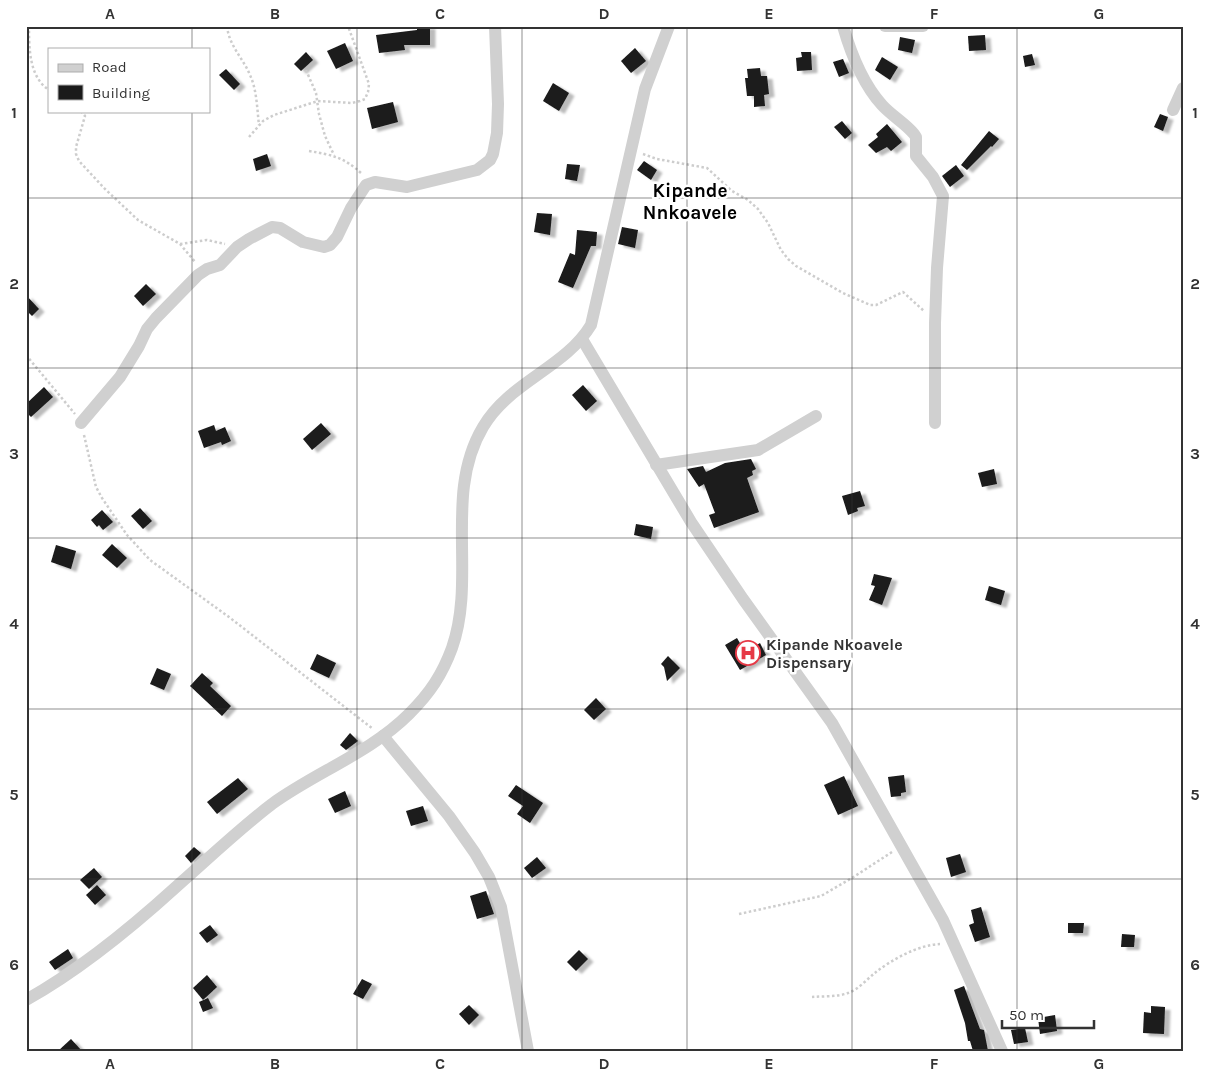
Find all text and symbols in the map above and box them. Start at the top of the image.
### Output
text: A [105,4,115,23]
text: B [270,4,280,23]
text: C [435,4,445,23]
text: D [599,4,610,23]
text: E [764,4,774,23]
text: F [930,4,939,23]
text: G [1094,4,1104,23]
legend [48,48,210,112]
text: Road [92,58,127,76]
text: Building [92,84,150,102]
text: 1 [11,103,17,122]
text: 1 [1192,103,1198,122]
district label: Kipande Nnkoavele [643,180,737,224]
text: 2 [9,274,19,293]
text: 2 [1190,274,1200,293]
text: 3 [9,444,19,463]
text: 3 [1190,444,1200,463]
text: 4 [9,614,19,633]
text: 4 [1190,614,1200,633]
place label: Kipande Nkoavele Dispensary [766,635,903,672]
hospital icon: Kipande Nkoavele Dispensary [735,640,761,666]
text: 5 [9,785,19,804]
text: 5 [1190,785,1200,804]
text: 6 [9,955,19,974]
text: 6 [1190,955,1200,974]
scale bar [1002,997,1094,1029]
text: 50 m [1009,1006,1044,1024]
text: A [105,1054,115,1073]
text: B [270,1054,280,1073]
text: C [435,1054,445,1073]
text: D [599,1054,610,1073]
text: E [764,1054,774,1073]
text: F [930,1054,939,1073]
text: G [1094,1054,1104,1073]

